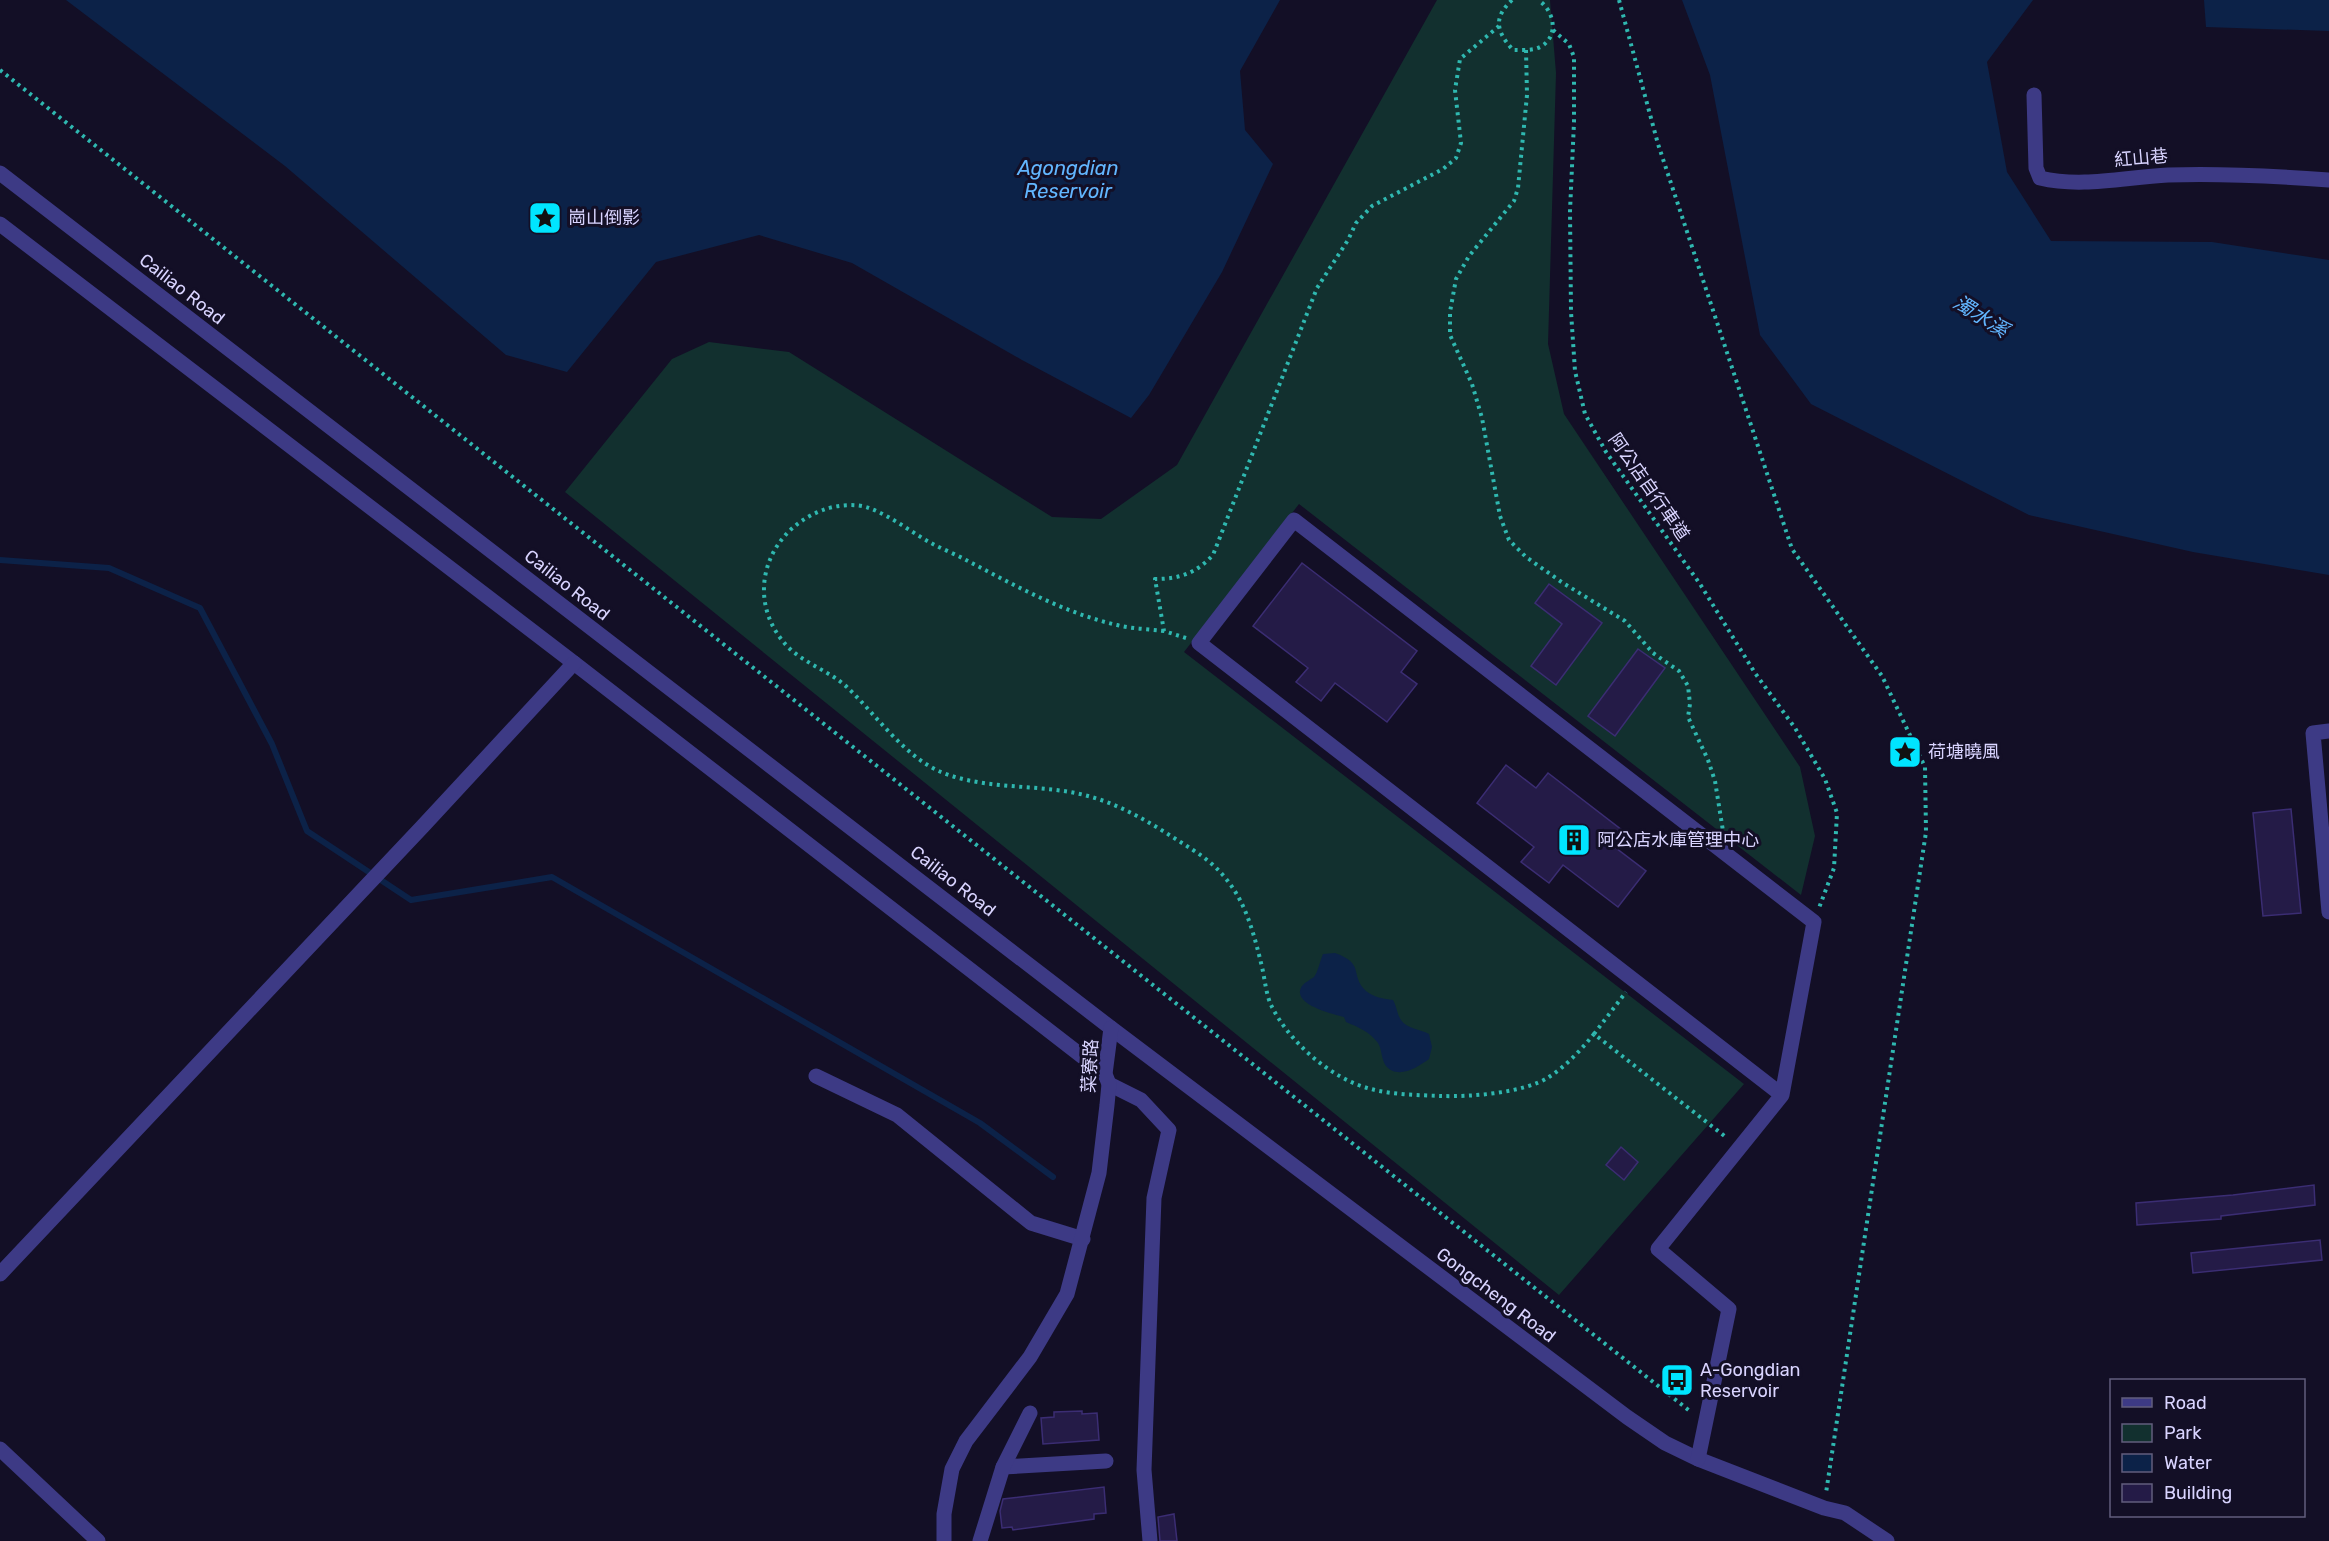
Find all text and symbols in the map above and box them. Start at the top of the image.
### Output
street label: 紅山巷 [2113,145,2169,171]
water label: Agongdian Reservoir [1016,156,1119,203]
place icon: 崗山倒影 [527,200,563,236]
place label: 崗山倒影 [568,207,640,229]
street label: Cailiao Road [135,249,229,329]
water label: 濁水溪 [1949,290,2015,344]
street label: 阿公店自行車道 [1604,429,1694,545]
street label: Cailiao Road [520,545,614,625]
place icon: 荷塘曉風 [1887,734,1923,770]
place label: 荷塘曉風 [1928,741,2000,763]
building icon: 阿公店水庫管理中心 [1556,822,1592,858]
place label: 阿公店水庫管理中心 [1597,829,1759,851]
street label: Cailiao Road [906,841,1000,921]
street label: 菜寮路 [1078,1038,1102,1094]
street label: Gongcheng Road [1432,1243,1560,1347]
place label: A-Gongdian Reservoir [1700,1359,1801,1402]
bus stop icon: A-Gongdian Reservoir [1659,1362,1695,1398]
legend [2110,1379,2305,1517]
text: Road [2164,1392,2207,1414]
text: Park [2164,1422,2202,1444]
text: Water [2164,1452,2212,1474]
text: Building [2164,1482,2232,1504]

